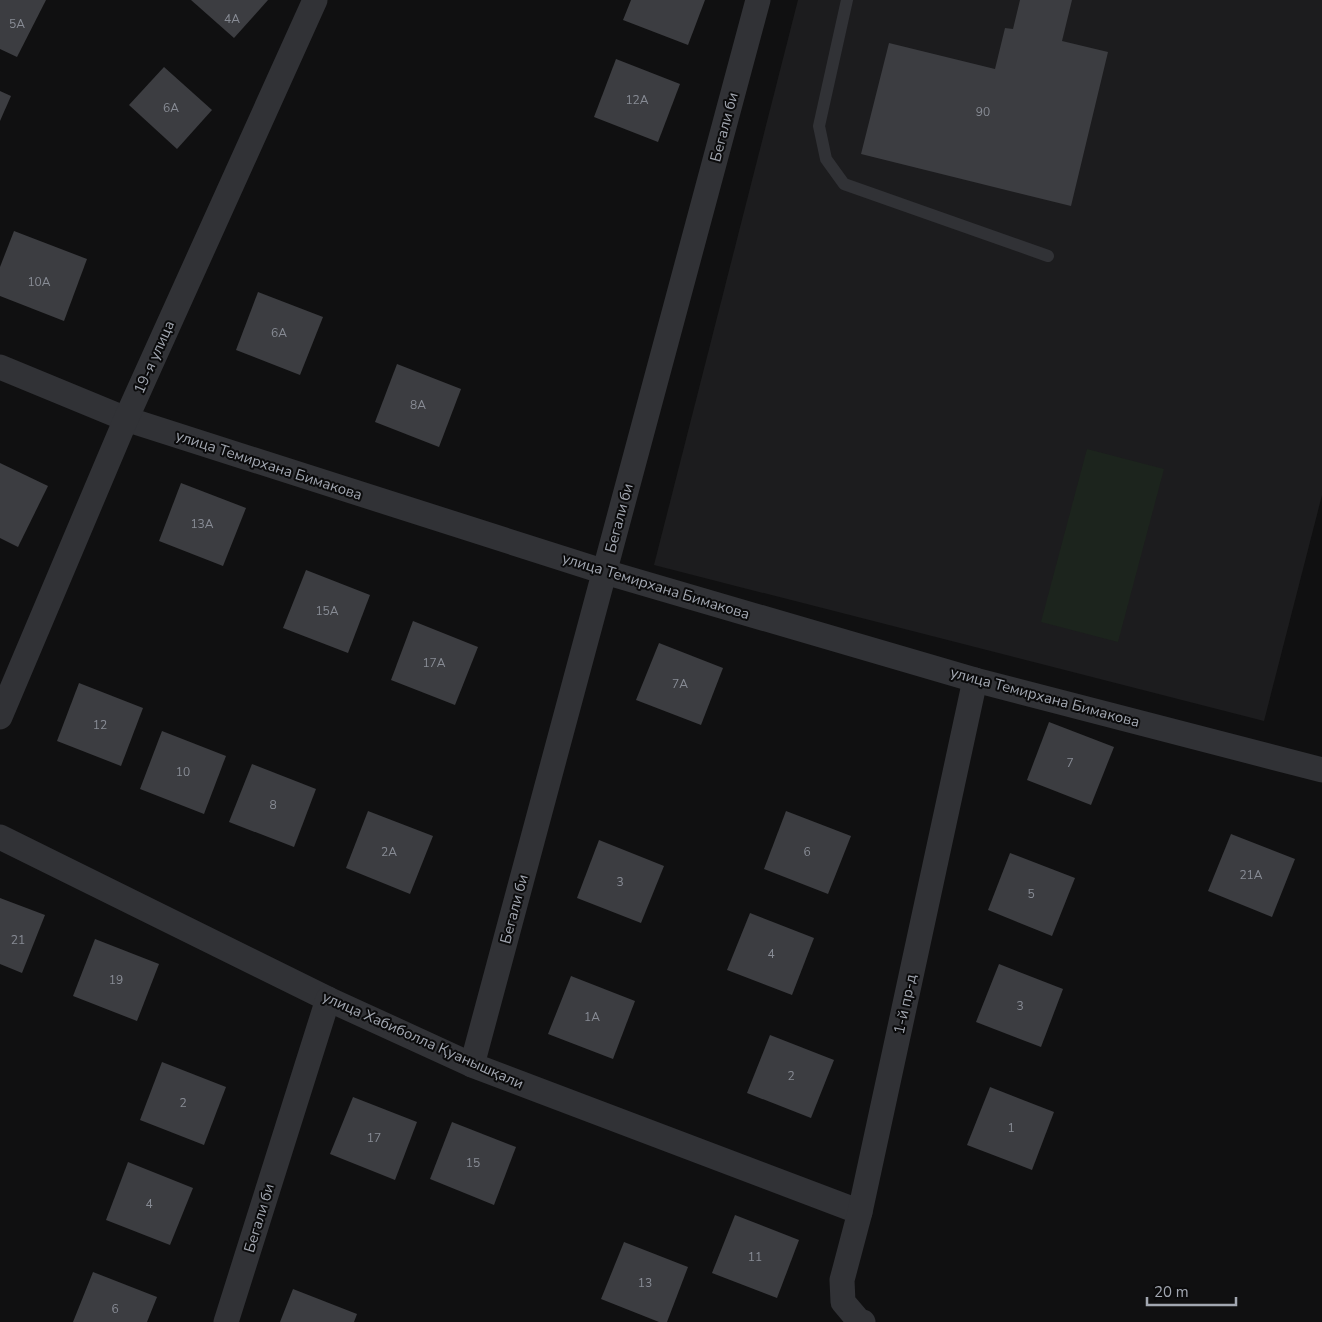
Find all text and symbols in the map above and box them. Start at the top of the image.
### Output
house number: 4А [224,11,240,27]
house number: 5А [9,16,25,32]
street label: Бегали би [705,90,743,164]
house number: 12А [625,92,649,108]
house number: 6А [163,100,179,116]
house number: 90 [976,104,990,120]
house number: 10А [27,274,51,290]
street label: 19-я улица [129,317,179,397]
house number: 6А [271,325,287,341]
house number: 8А [410,397,426,413]
street label: улица Темирхана Бимакова [173,425,365,505]
street label: Бегали би [600,481,638,555]
house number: 13А [190,516,214,532]
street label: улица Темирхана Бимакова [560,548,752,624]
house number: 15А [315,603,339,619]
house number: 17А [422,655,446,671]
street label: улица Темирхана Бимакова [948,662,1142,732]
house number: 7А [672,676,688,692]
house number: 12 [93,717,107,733]
house number: 7 [1066,755,1074,771]
house number: 10 [176,764,190,780]
house number: 8 [269,797,277,813]
house number: 2А [381,844,397,860]
house number: 6 [803,844,811,860]
house number: 21А [1239,867,1263,883]
street label: Бегали би [495,872,533,946]
house number: 3 [616,874,624,890]
house number: 5 [1027,886,1035,902]
house number: 21 [11,932,25,948]
house number: 4 [767,946,775,962]
house number: 19 [109,972,123,988]
street label: 1-й пр-д [889,972,921,1036]
street label: улица Хабиболла Қуанышқали [319,986,527,1094]
house number: 3 [1016,998,1024,1014]
house number: 1А [584,1009,600,1025]
house number: 2 [787,1068,795,1084]
house number: 2 [179,1095,187,1111]
house number: 1 [1007,1120,1015,1136]
house number: 17 [367,1130,381,1146]
house number: 15 [466,1155,480,1171]
street label: Бегали би [239,1181,279,1255]
house number: 4 [145,1196,153,1212]
house number: 11 [748,1249,762,1265]
scale bar [1147,1274,1236,1306]
house number: 13 [638,1275,652,1291]
text: 20 m [1154,1282,1189,1302]
house number: 6 [111,1301,119,1317]

